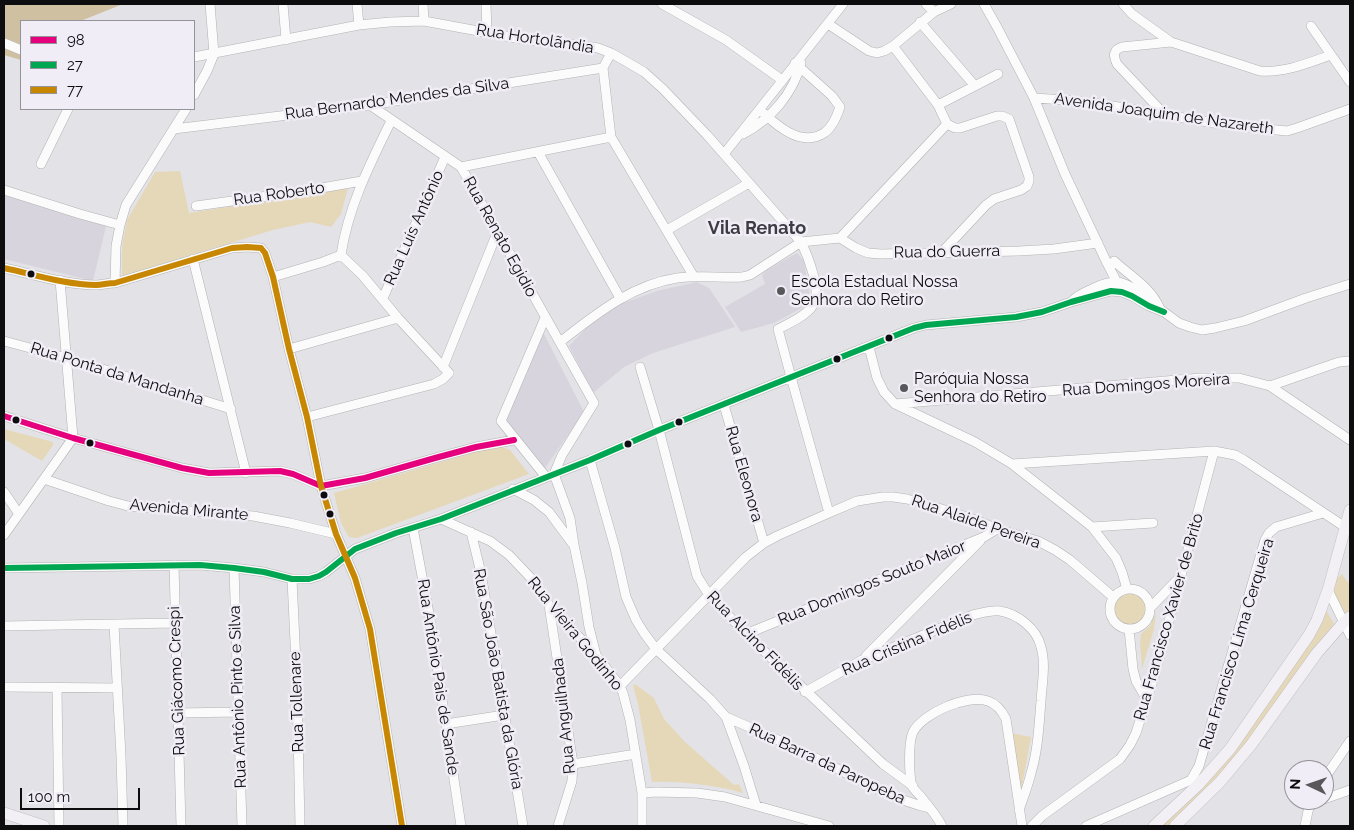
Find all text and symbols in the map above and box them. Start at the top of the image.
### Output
legend [20,20,195,110]
street label: Rua Hortolãndia [475,20,595,58]
text: 98 [67,31,85,49]
text: 27 [67,56,83,74]
street label: Rua Bernardo Mendes da Silva [284,74,510,124]
text: 77 [67,81,83,99]
street label: Avenida Joaquim de Nazareth [1053,89,1275,139]
street label: Rua Luís Antônio [380,168,448,288]
street label: Rua Renato Egidio [459,173,541,301]
street label: Rua Roberto [232,178,326,210]
district label: Vila Renato [708,218,806,240]
street label: Rua do Guerra [894,241,1000,263]
unlabelled marker [26,269,36,279]
place label: Escola Estadual Nossa Senhora do Retiro [791,272,958,310]
marker: Escola Estadual Nossa Senhora do Retiro [775,285,787,297]
unlabelled marker [884,333,894,343]
street label: Rua Ponta da Mandanha [28,338,206,410]
unlabelled marker [832,354,842,364]
place label: Paróquia Nossa Senhora do Retiro [914,369,1046,407]
street label: Rua Domingos Moreira [1061,370,1231,400]
marker: Paróquia Nossa Senhora do Retiro [898,382,910,394]
unlabelled marker [11,415,21,425]
unlabelled marker [674,417,684,427]
street label: Rua Eleonora [721,424,767,524]
unlabelled marker [85,438,95,448]
unlabelled marker [623,439,633,449]
unlabelled marker [319,490,329,500]
street label: Rua Alaide Pereira [909,491,1043,553]
street label: Avenida Mirante [129,495,249,525]
unlabelled marker [325,509,335,519]
street label: Rua Francisco Xavier de Brito [1130,511,1208,723]
street label: Rua Domingos Souto Maior [775,536,969,630]
street label: Rua Francisco Lima Cerqueira [1196,536,1278,752]
street label: Rua São João Batista da Glória [469,567,527,791]
street label: Rua Vieira Godinho [523,573,627,695]
street label: Rua Antônio Pais de Sande [413,578,463,776]
street label: Rua Alcino Fidélis [703,587,807,695]
street label: Rua Antônio Pinto e Silva [225,605,251,789]
street label: Rua Giácomo Crespi [165,606,189,756]
street label: Rua Cristina Fidélis [839,608,975,680]
street label: Rua Tollenare [286,651,308,753]
street label: Rua Anguilhada [548,657,580,775]
street label: Rua Barra da Paropeba [746,719,908,809]
north arrow [1284,760,1334,810]
scale bar [22,778,142,810]
text: N [1287,779,1303,790]
text: 100 m [28,788,70,806]

